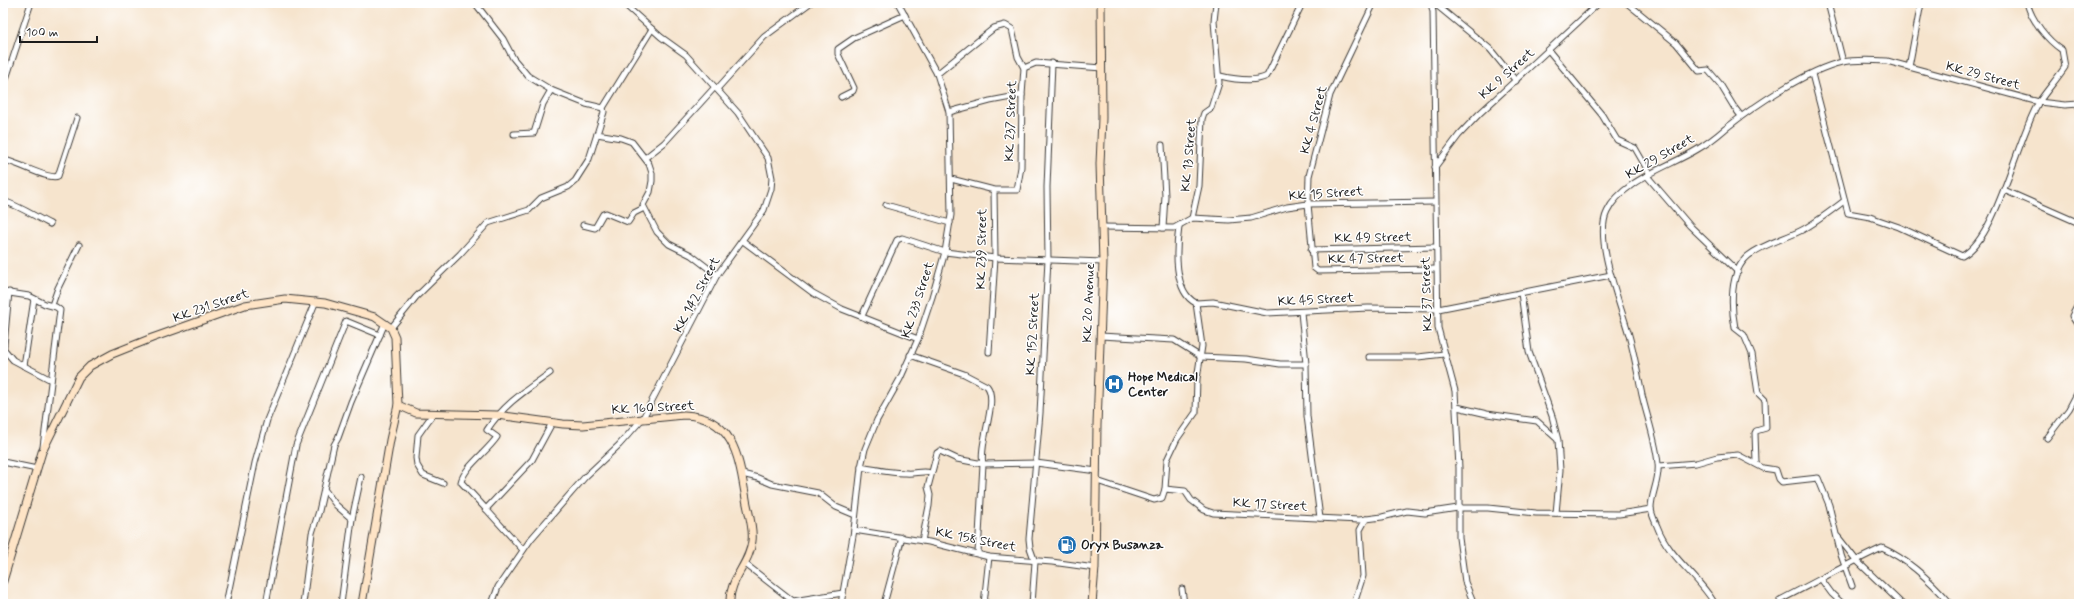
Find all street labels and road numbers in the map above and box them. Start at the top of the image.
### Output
street label: KK 9 Street [1476,45,1538,103]
street label: KK 29 Street [1944,58,2022,94]
street label: KK 237 Street [1001,80,1021,162]
street label: KK 4 Street [1297,84,1331,156]
street label: KK 13 Street [1177,117,1201,192]
street label: KK 29 Street [1623,130,1698,183]
street label: KK 15 Street [1288,183,1364,205]
street label: KK 239 Street [973,208,991,290]
street label: KK 49 Street [1334,229,1412,247]
street label: KK 47 Street [1328,250,1405,268]
street label: KK 142 Street [670,254,724,336]
street label: KK 37 Street [1417,256,1437,332]
street label: KK 233 Street [898,259,938,340]
street label: KK 20 Avenue [1079,263,1099,343]
street label: KK 231 Street [171,285,251,327]
street label: KK 45 Street [1277,289,1355,310]
street label: KK 152 Street [1022,292,1044,376]
street label: KK 160 Street [611,397,695,419]
street label: KK 17 Street [1232,495,1308,515]
street label: KK 158 Street [934,524,1018,556]

